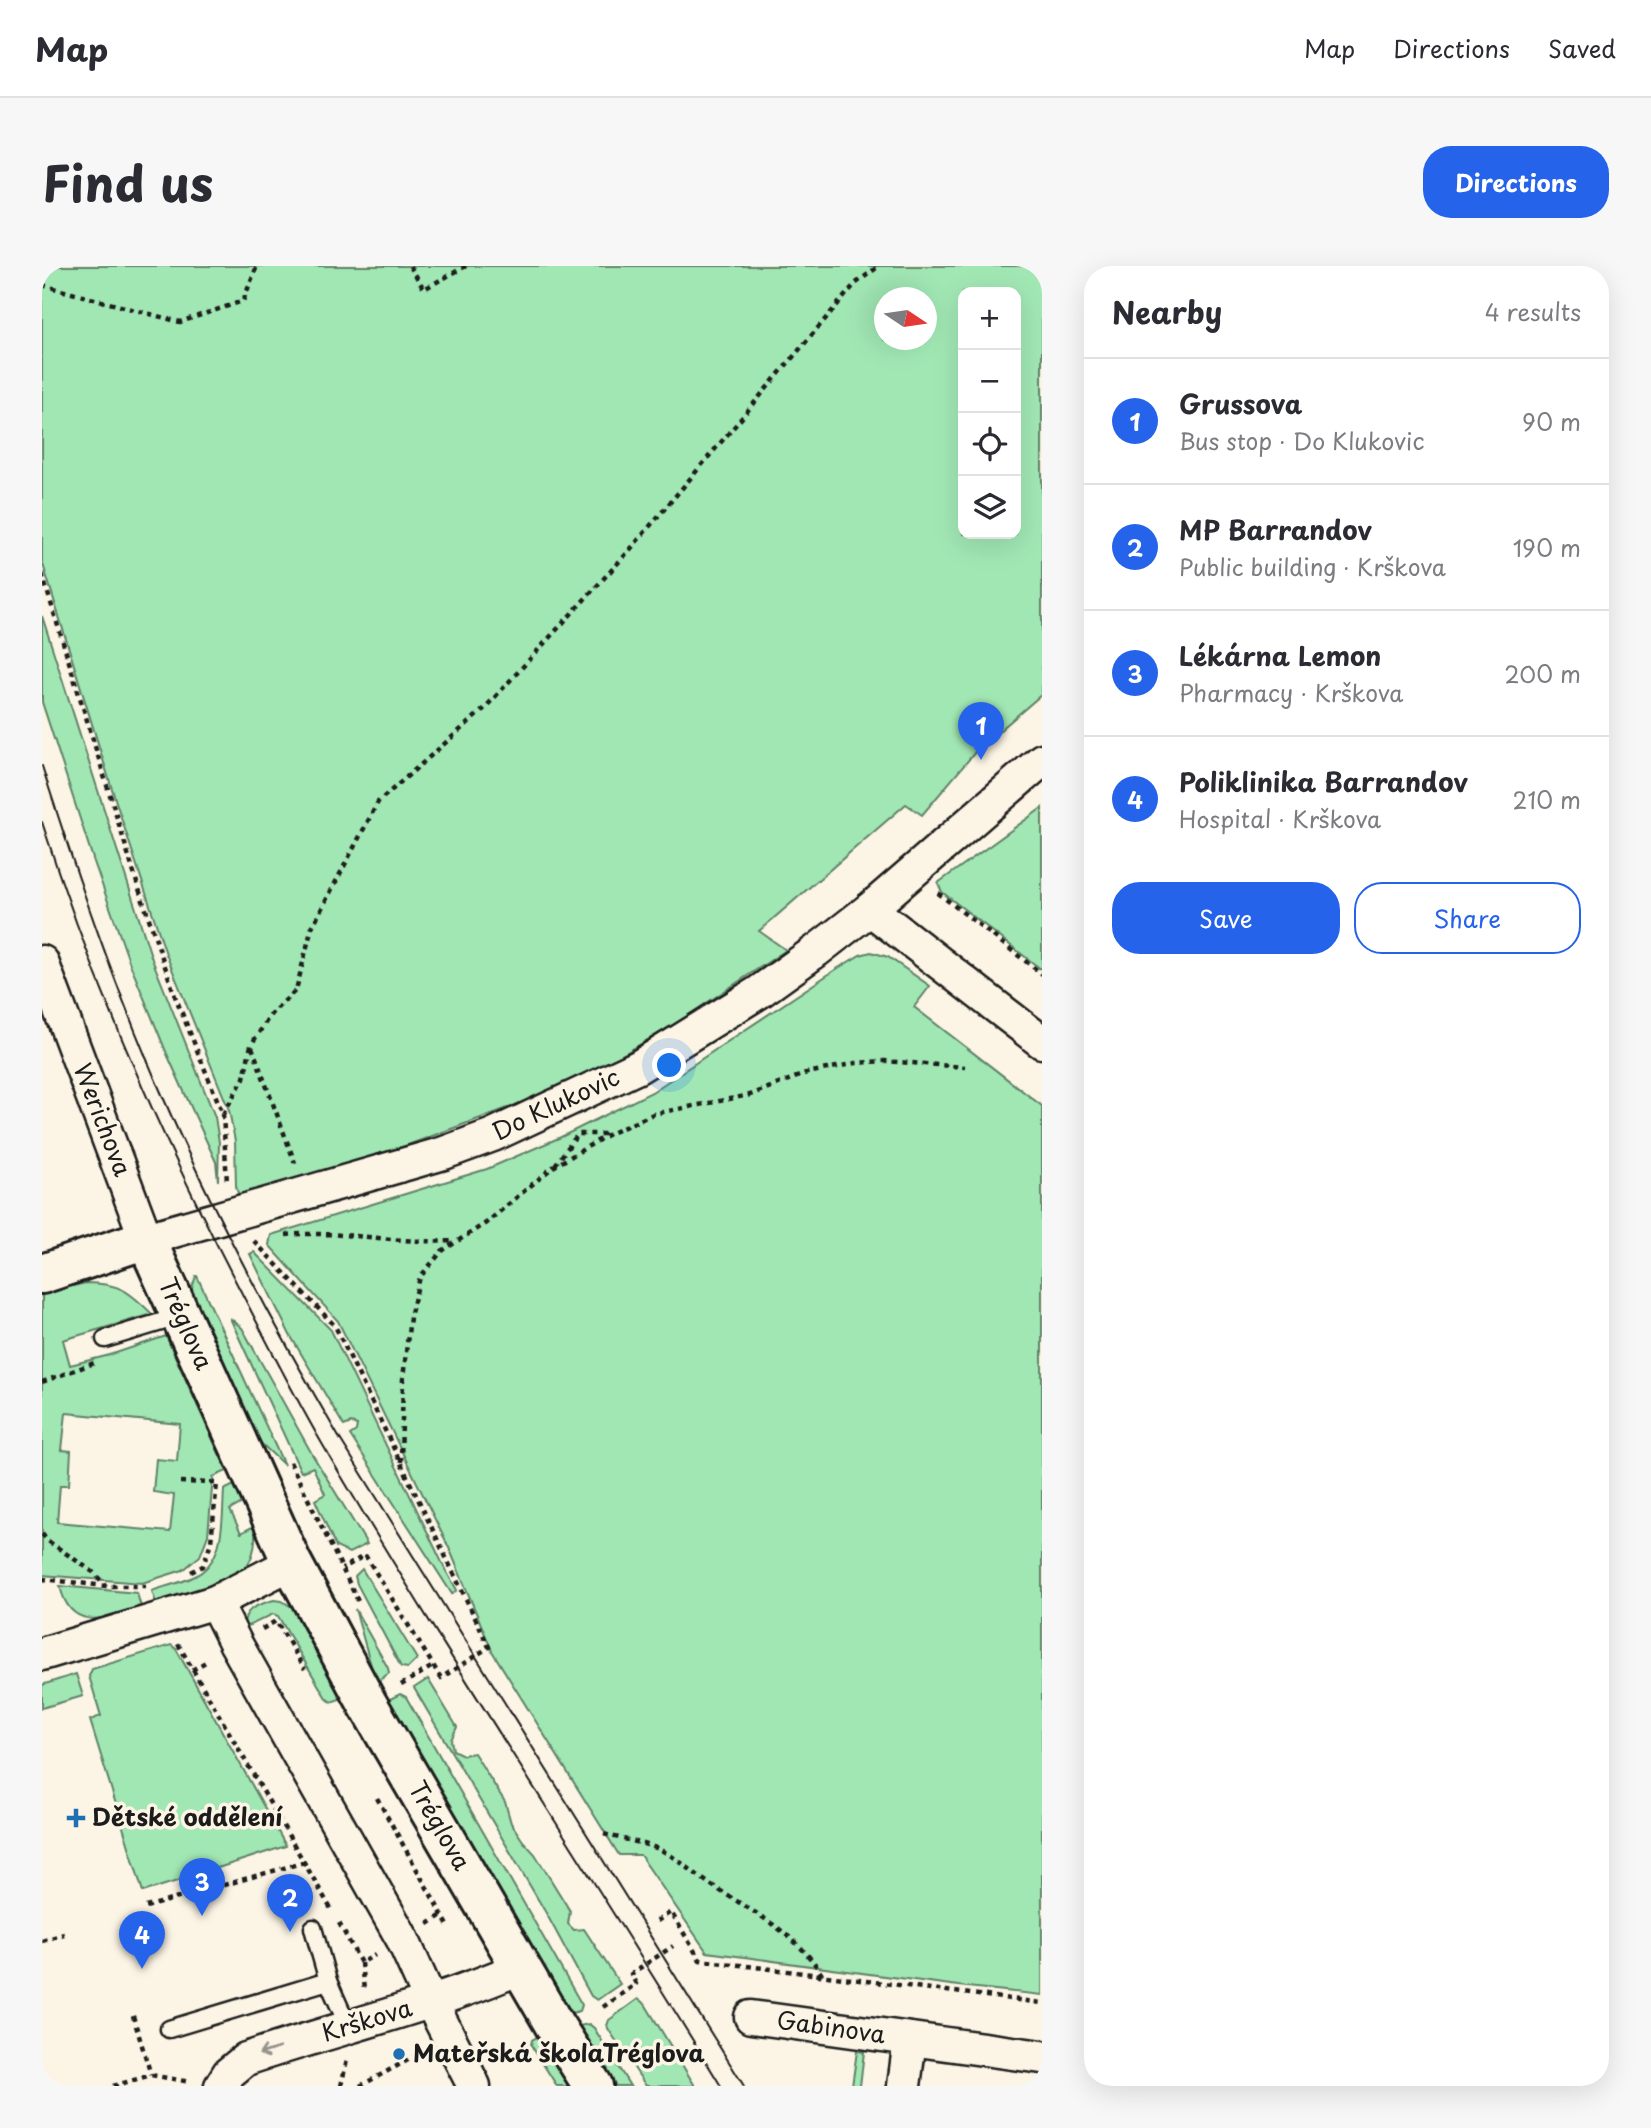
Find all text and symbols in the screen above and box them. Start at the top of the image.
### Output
text: Map [35,23,108,73]
text: Map [1304,30,1355,66]
text: Directions [1393,30,1510,66]
text: Saved [1548,30,1616,66]
text: Find us [42,145,213,219]
button: Directions [1423,146,1609,218]
north arrow [874,287,937,350]
map controls [958,287,1021,539]
button: + [958,287,1021,350]
text: Nearby [1112,289,1222,334]
text: 4 results [1485,294,1581,329]
button: − [958,350,1021,413]
text: Grussova [1179,384,1303,423]
text: 1 [1130,404,1141,439]
text: 90 m [1522,404,1581,439]
button: locate [958,413,1021,476]
text: Bus stop · Do Klukovic [1179,423,1424,458]
button: layers [958,476,1021,539]
text: MP Barrandov [1179,510,1372,549]
text: 2 [1127,530,1143,565]
text: 190 m [1513,530,1581,565]
text: Public building · Krškova [1179,549,1446,584]
text: Lékárna Lemon [1179,636,1381,675]
text: 3 [1127,656,1143,691]
text: 200 m [1504,656,1581,691]
text: Pharmacy · Krškova [1179,675,1403,710]
pin: 1 [958,702,1004,760]
text: Poliklinika Barrandov [1179,762,1468,801]
text: 4 [1127,782,1143,817]
text: 210 m [1513,782,1581,817]
text: Hospital · Krškova [1179,801,1381,836]
button: Save [1112,882,1340,954]
button: Share [1354,882,1581,954]
your location [652,1048,686,1082]
street label: Werichova [66,1057,142,1181]
street label: Do Klukovic [485,1058,625,1148]
street label: Tréglova [150,1271,223,1376]
street label: Tréglova [401,1774,481,1877]
place label: Dětské oddělení [92,1798,284,1834]
marker: Dětské oddělení [66,1808,86,1828]
pin: 3 [179,1858,225,1916]
pin: 2 [267,1874,313,1932]
pin: 4 [119,1911,165,1969]
street label: Krškova [317,1988,416,2050]
street label: Gabinova [775,2001,888,2051]
place label: Mateřská školaTréglova [413,2034,705,2070]
one-way arrow [258,2046,280,2059]
marker: Mateřská školaTréglova [391,2046,407,2062]

